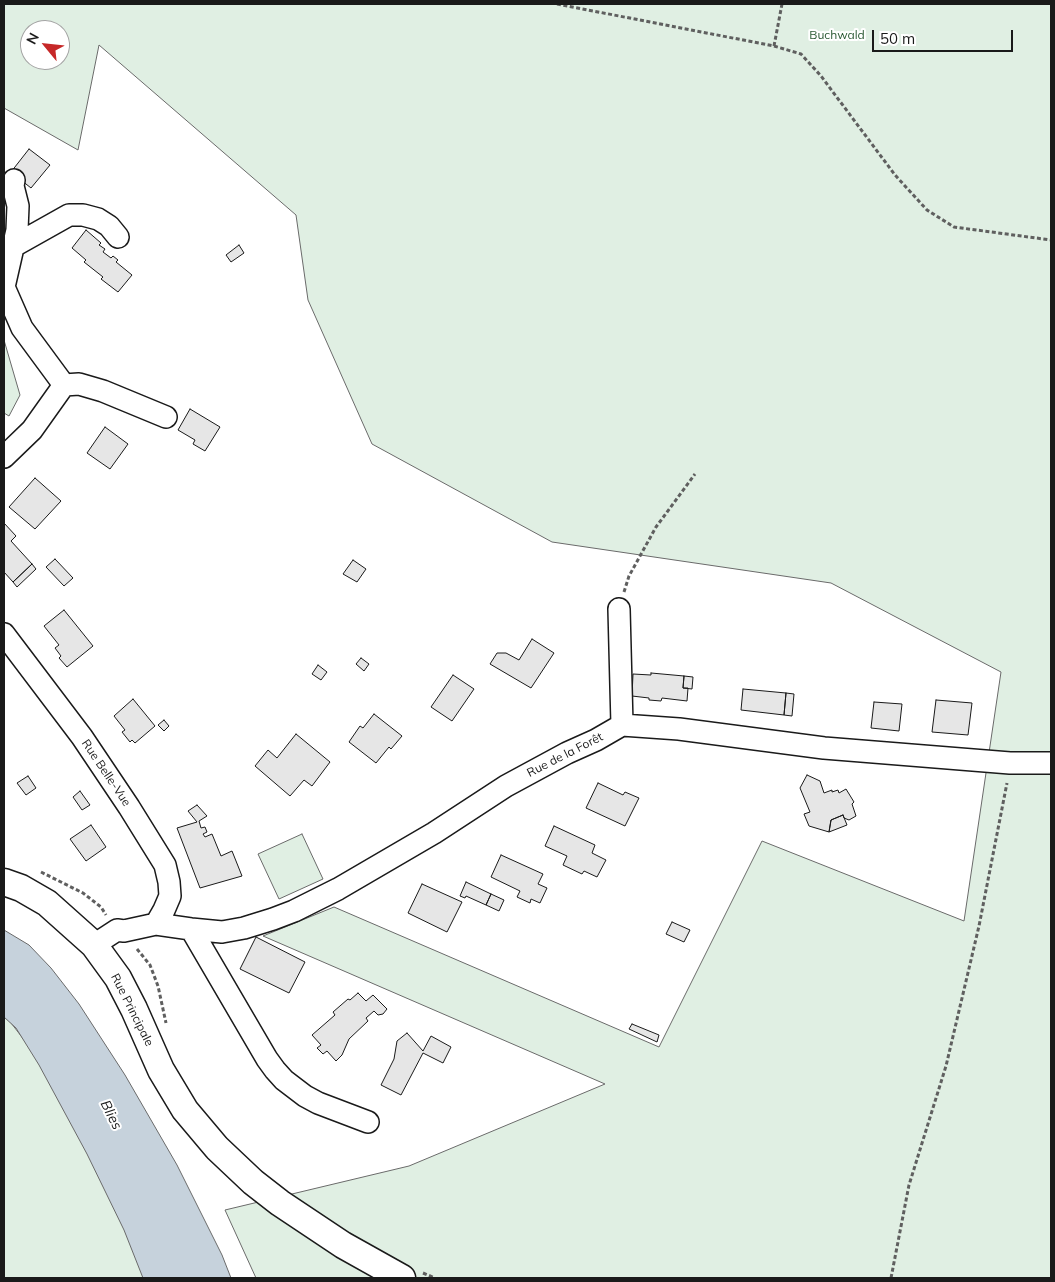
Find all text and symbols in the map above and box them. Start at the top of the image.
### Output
north arrow [20,20,70,70]
scale bar [875,20,1016,52]
park label: Buchwald [809,28,865,42]
text: 50 m [880,29,915,48]
text: N [22,30,43,47]
street label: Rue de la Forêt [525,730,605,780]
street label: Rue Belle-Vue [78,737,134,809]
street label: Rue Principale [108,971,156,1049]
water label: Blies [97,1097,125,1133]

